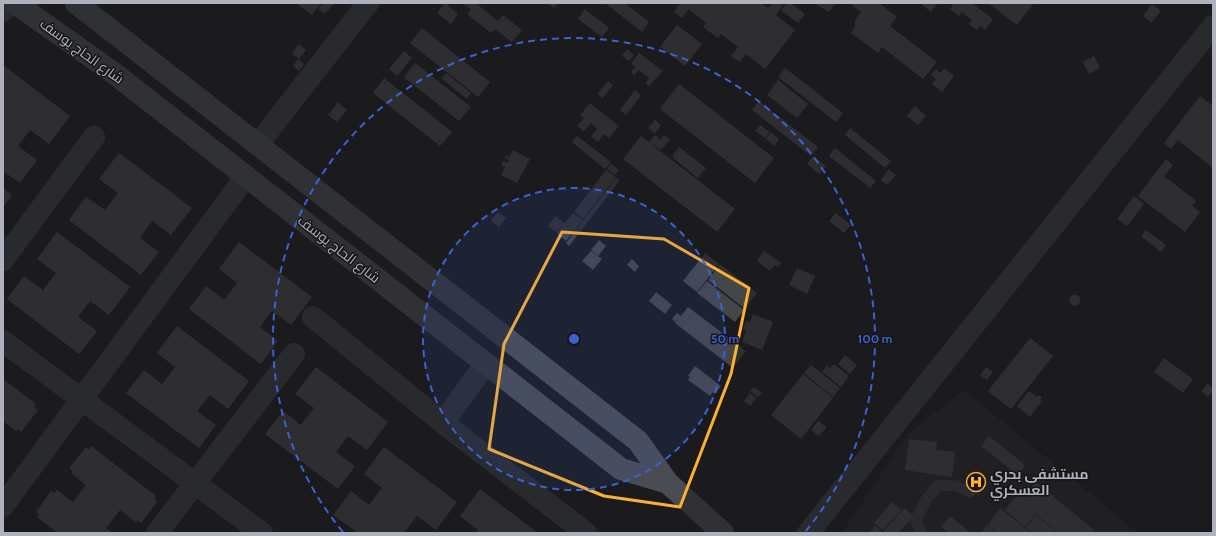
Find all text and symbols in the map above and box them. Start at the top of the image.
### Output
street label: شارع الحاج يوسف [36,14,128,88]
street label: شارع الحاج يوسف [294,211,384,287]
text: 50 m [711,331,739,346]
text: 100 m [858,331,892,346]
centre of rings [567,332,581,346]
place label: مستشفى بحري العسكري [990,465,1089,501]
hospital icon: مستشفى بحري العسكري [965,471,987,493]

